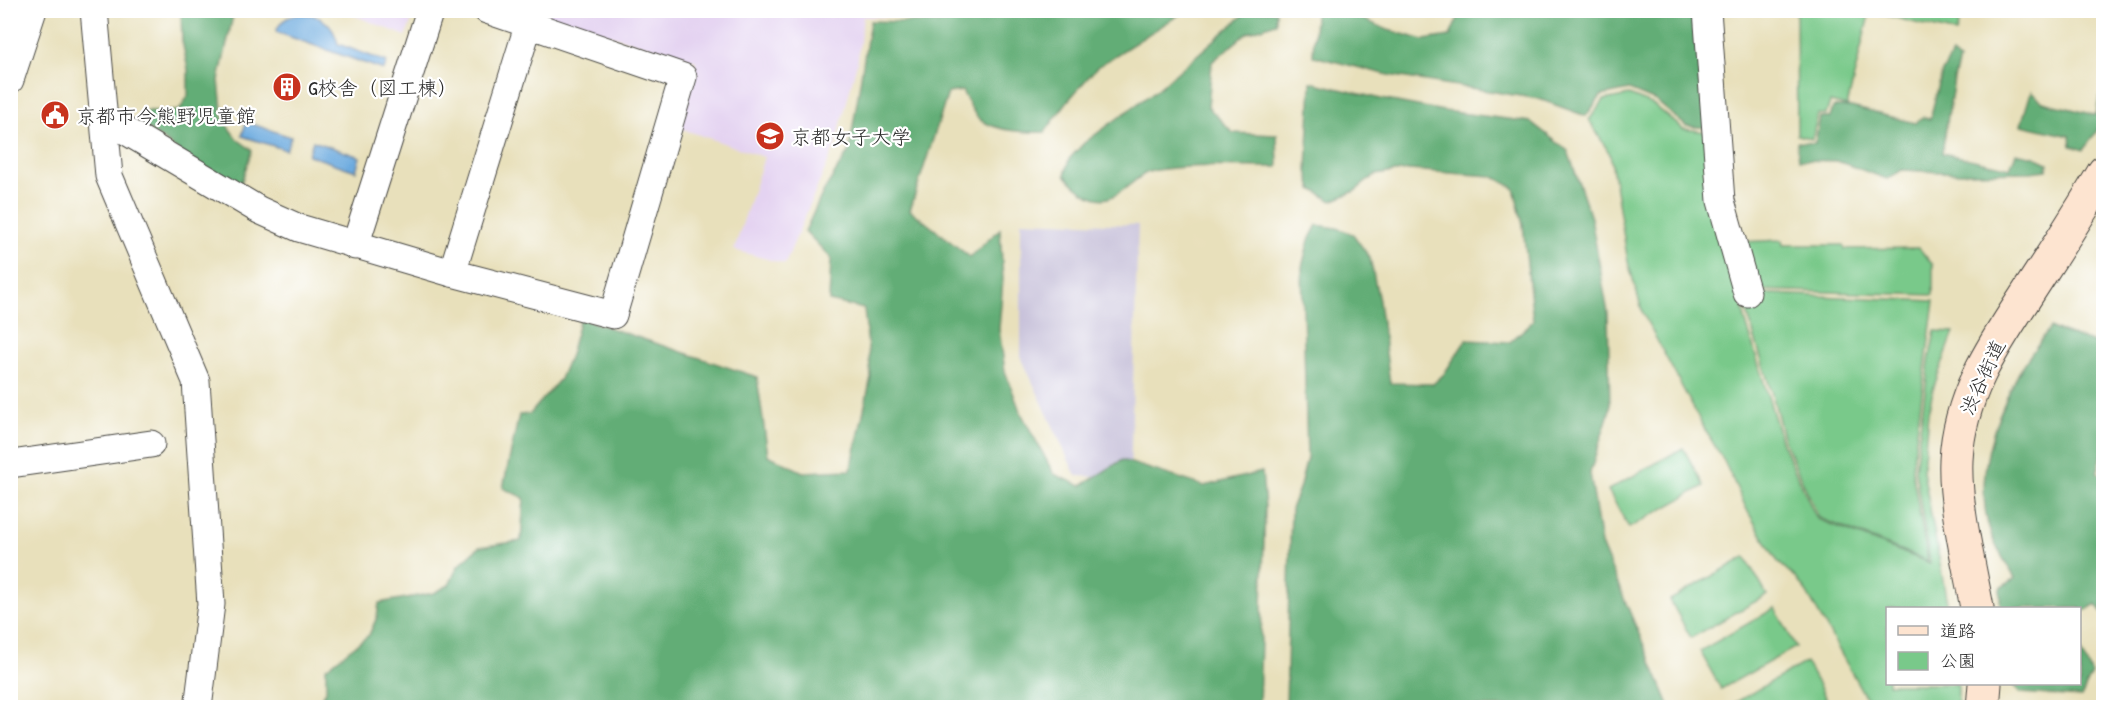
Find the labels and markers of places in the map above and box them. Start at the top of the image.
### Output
building icon: G校舎（図工棟） [271,71,303,103]
place label: G校舎（図工棟） [308,74,458,101]
public building icon: 京都市今熊野児童館 [39,99,71,131]
place label: 京都市今熊野児童館 [76,102,256,129]
school or university icon: 京都女子大学 [754,120,786,152]
place label: 京都女子大学 [791,123,911,150]

